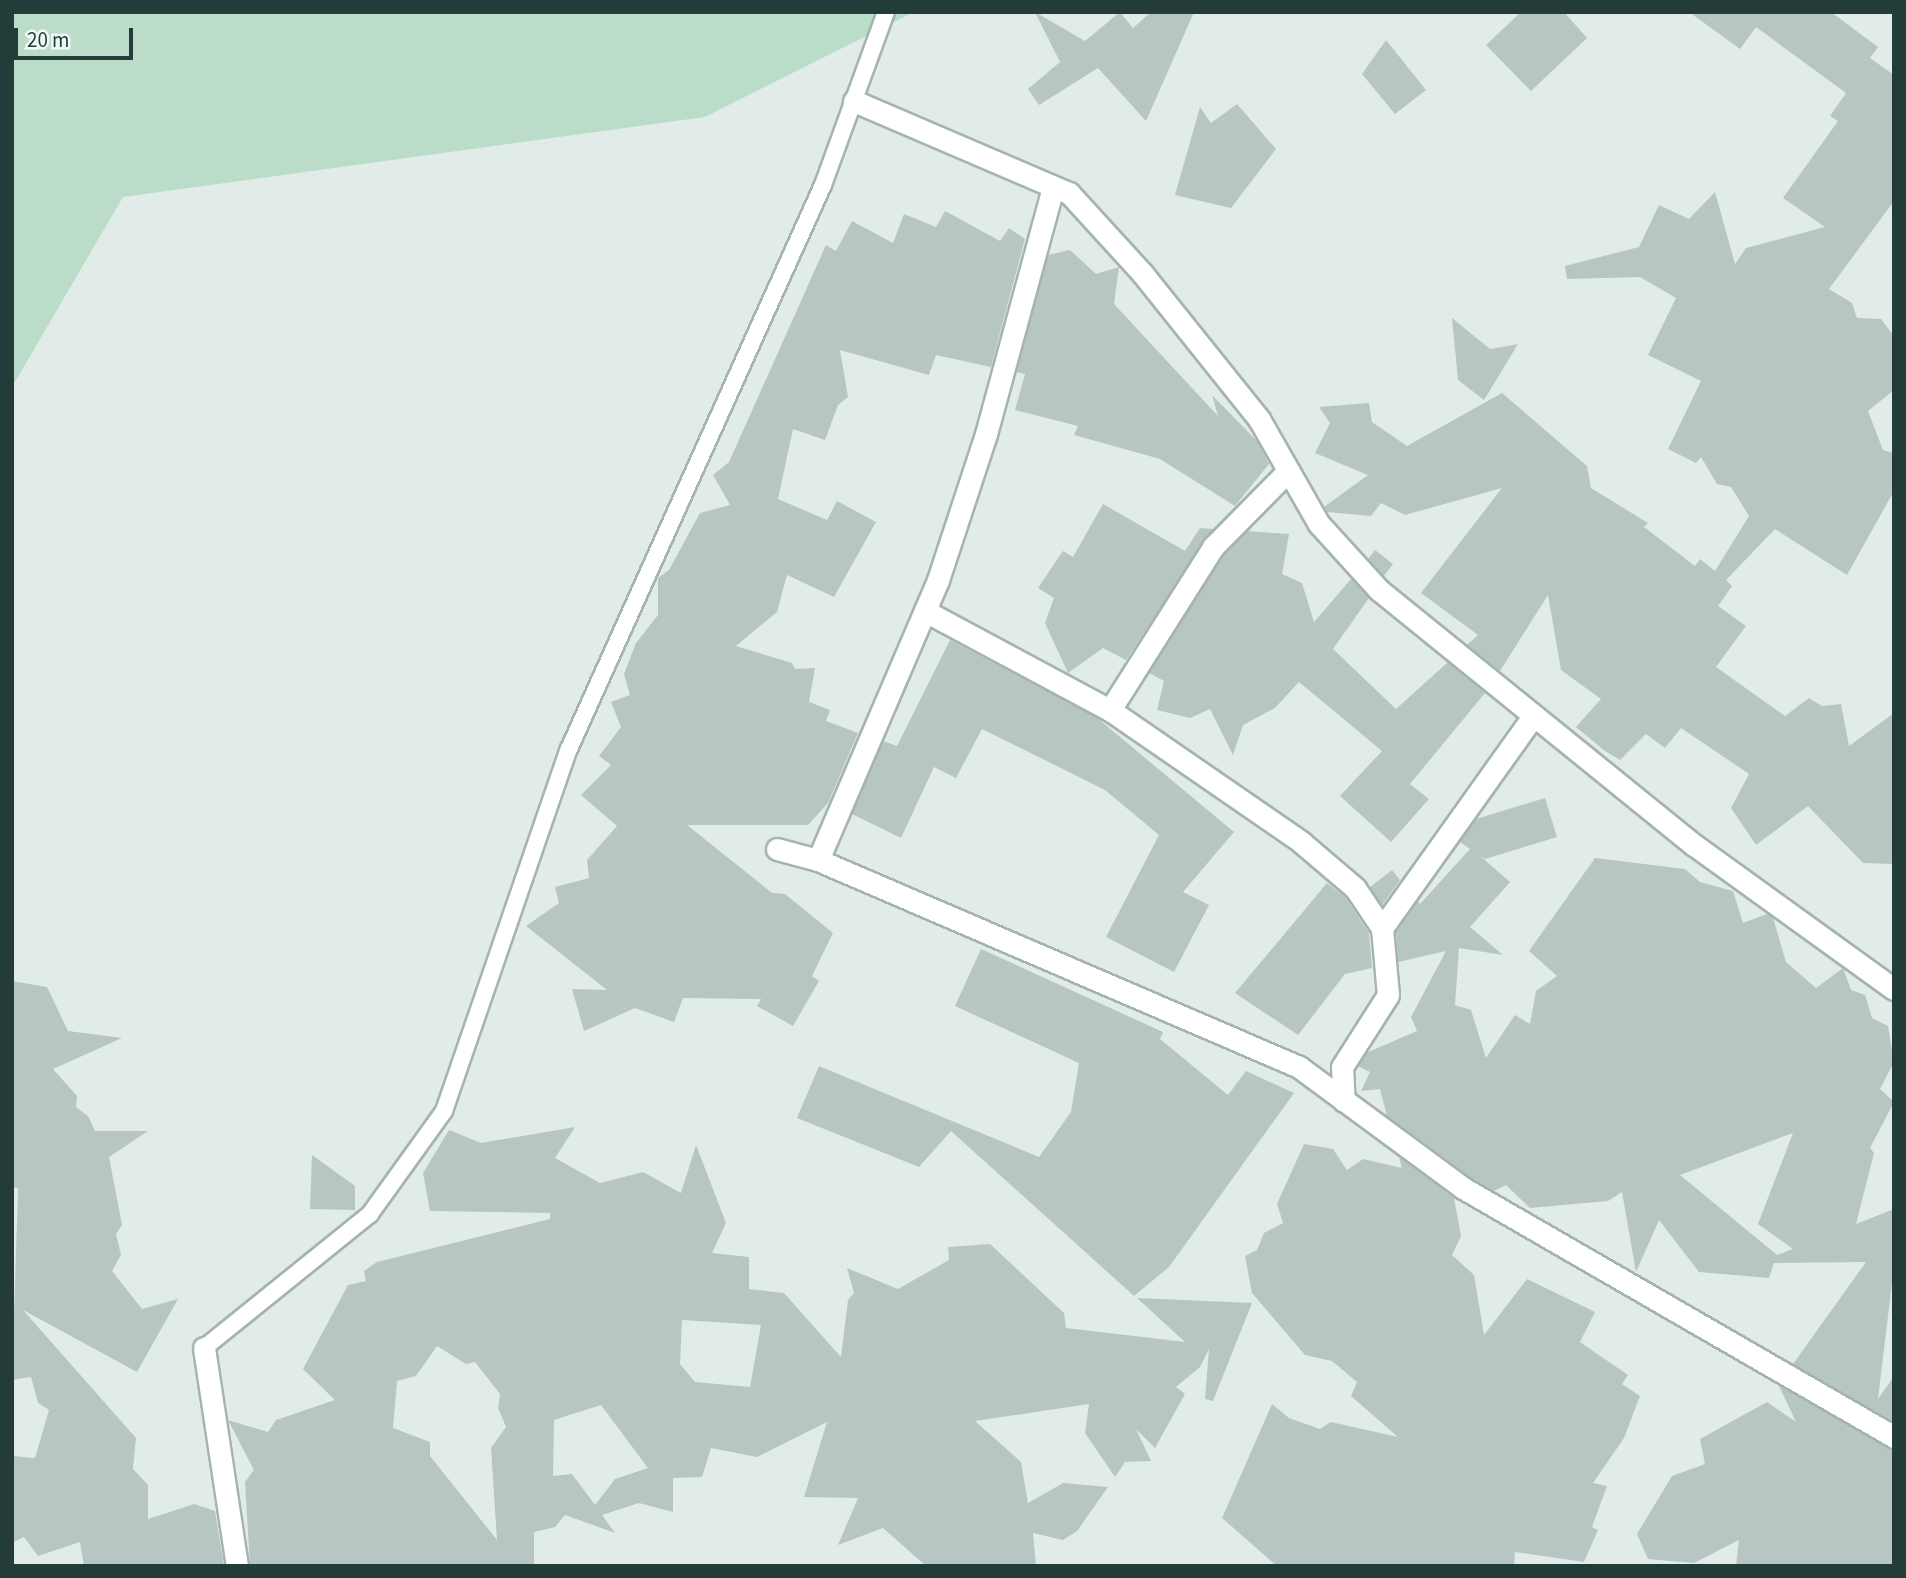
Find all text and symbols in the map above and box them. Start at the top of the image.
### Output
scale bar [18,14,136,58]
text: 20 m [27,25,69,55]

